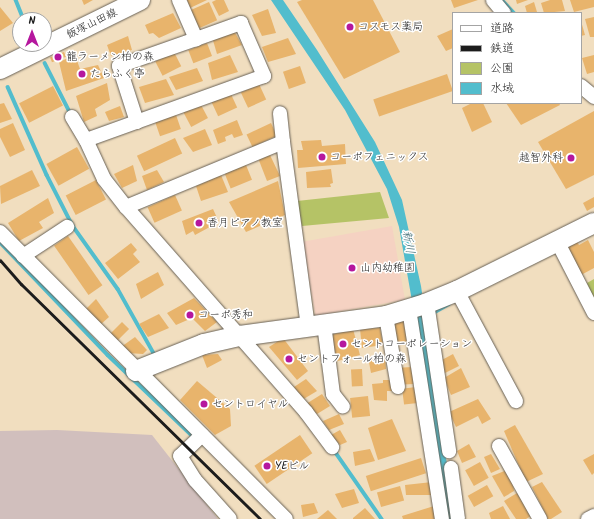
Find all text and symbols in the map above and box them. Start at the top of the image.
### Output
street label: 飯塚山田線 [64,6,120,42]
north arrow [12,12,52,52]
text: N [29,12,35,30]
legend [452,12,582,104]
text: 道路 [490,19,514,38]
place label: コスモス薬局 [358,20,424,34]
marker: コスモス薬局 [345,22,355,32]
text: 鉄道 [490,39,514,58]
place label: 龍ラーメン柏の森 [66,50,154,64]
marker: 龍ラーメン柏の森 [53,52,63,62]
text: 公園 [490,59,514,78]
place label: たらふく亭 [90,67,145,81]
marker: たらふく亭 [77,69,87,79]
text: 水域 [490,79,514,98]
place label: コーポフェニックス [330,150,429,164]
place label: 越智外科 [519,151,563,165]
marker: コーポフェニックス [317,152,327,162]
marker: 越智外科 [566,153,576,163]
place label: 香月ピアノ教室 [207,216,284,230]
marker: 香月ピアノ教室 [194,218,204,228]
water label: 新川 [399,229,417,255]
place label: 山内幼稚園 [360,261,415,275]
marker: 山内幼稚園 [347,263,357,273]
place label: コーポ秀和 [198,308,253,322]
marker: コーポ秀和 [185,310,195,320]
place label: セントコーポレーション [351,337,472,351]
marker: セントコーポレーション [338,339,348,349]
place label: セントフォール柏の森 [297,352,407,366]
marker: セントフォール柏の森 [284,354,294,364]
place label: セントロイヤル [212,397,289,411]
marker: セントロイヤル [199,399,209,409]
place label: YEビル [275,459,310,473]
marker: YEビル [262,461,272,471]

